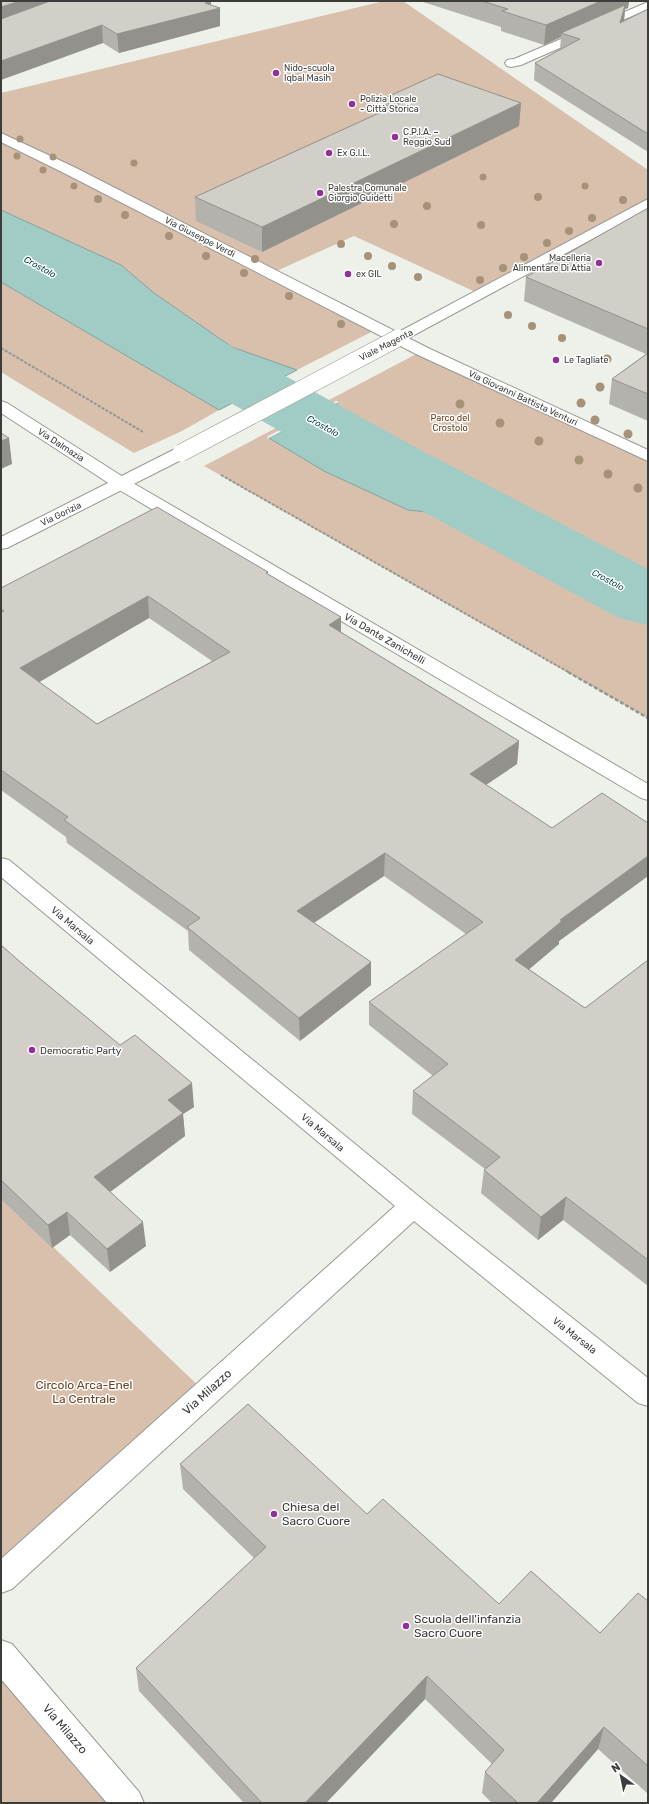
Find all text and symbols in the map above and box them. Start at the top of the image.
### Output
place label: Nido-scuola Iqbal Masih [284,63,335,83]
marker: Nido-scuola Iqbal Masih [271,68,281,78]
place label: Polizia Locale - Città Storica [360,94,419,114]
marker: Polizia Locale - Città Storica [347,99,357,109]
place label: C.P.I.A. – Reggio Sud [403,127,451,147]
marker: C.P.I.A. – Reggio Sud [390,132,400,142]
marker: Ex G.I.L. [324,148,334,158]
place label: Ex G.I.L. [337,148,370,158]
place label: Palestra Comunale Giorgio Guidetti [328,183,407,203]
marker: Palestra Comunale Giorgio Guidetti [315,188,325,198]
street label: Via Giuseppe Verdi [163,215,237,259]
place label: Macelleria Alimentare Di Attia [513,253,591,273]
water label: Crostolo [22,254,58,280]
marker: Macelleria Alimentare Di Attia [594,258,604,268]
marker: ex GIL [343,269,353,279]
place label: ex GIL [356,269,382,279]
street label: Viale Magenta [358,327,415,363]
marker: Le Tagliate [551,355,561,365]
place label: Le Tagliate [564,355,609,365]
street label: Via Giovanni Battista Venturi [467,368,579,428]
water label: Crostolo [305,413,341,439]
park label: Parco del Crostolo [431,413,469,433]
street label: Via Dalmazia [36,426,86,464]
street label: Via Gorizia [39,500,83,528]
water label: Crostolo [590,567,626,593]
street label: Via Dante Zanichelli [342,611,427,667]
street label: Via Marsala [48,904,96,947]
marker: Democratic Party [27,1045,37,1055]
place label: Democratic Party [40,1045,122,1057]
street label: Via Marsala [298,1111,346,1154]
street label: Via Marsala [550,1315,599,1357]
street label: Via Milazzo [180,1366,235,1418]
park label: Circolo Arca-Enel La Centrale [36,1378,133,1406]
place label: Chiesa del Sacro Cuore [282,1500,351,1528]
marker: Chiesa del Sacro Cuore [269,1509,279,1519]
place label: Scuola dell'infanzia Sacro Cuore [414,1612,521,1640]
marker: Scuola dell'infanzia Sacro Cuore [401,1621,411,1631]
street label: Via Milazzo [40,1701,90,1757]
north arrow [601,1756,641,1796]
text: N [609,1760,623,1776]

